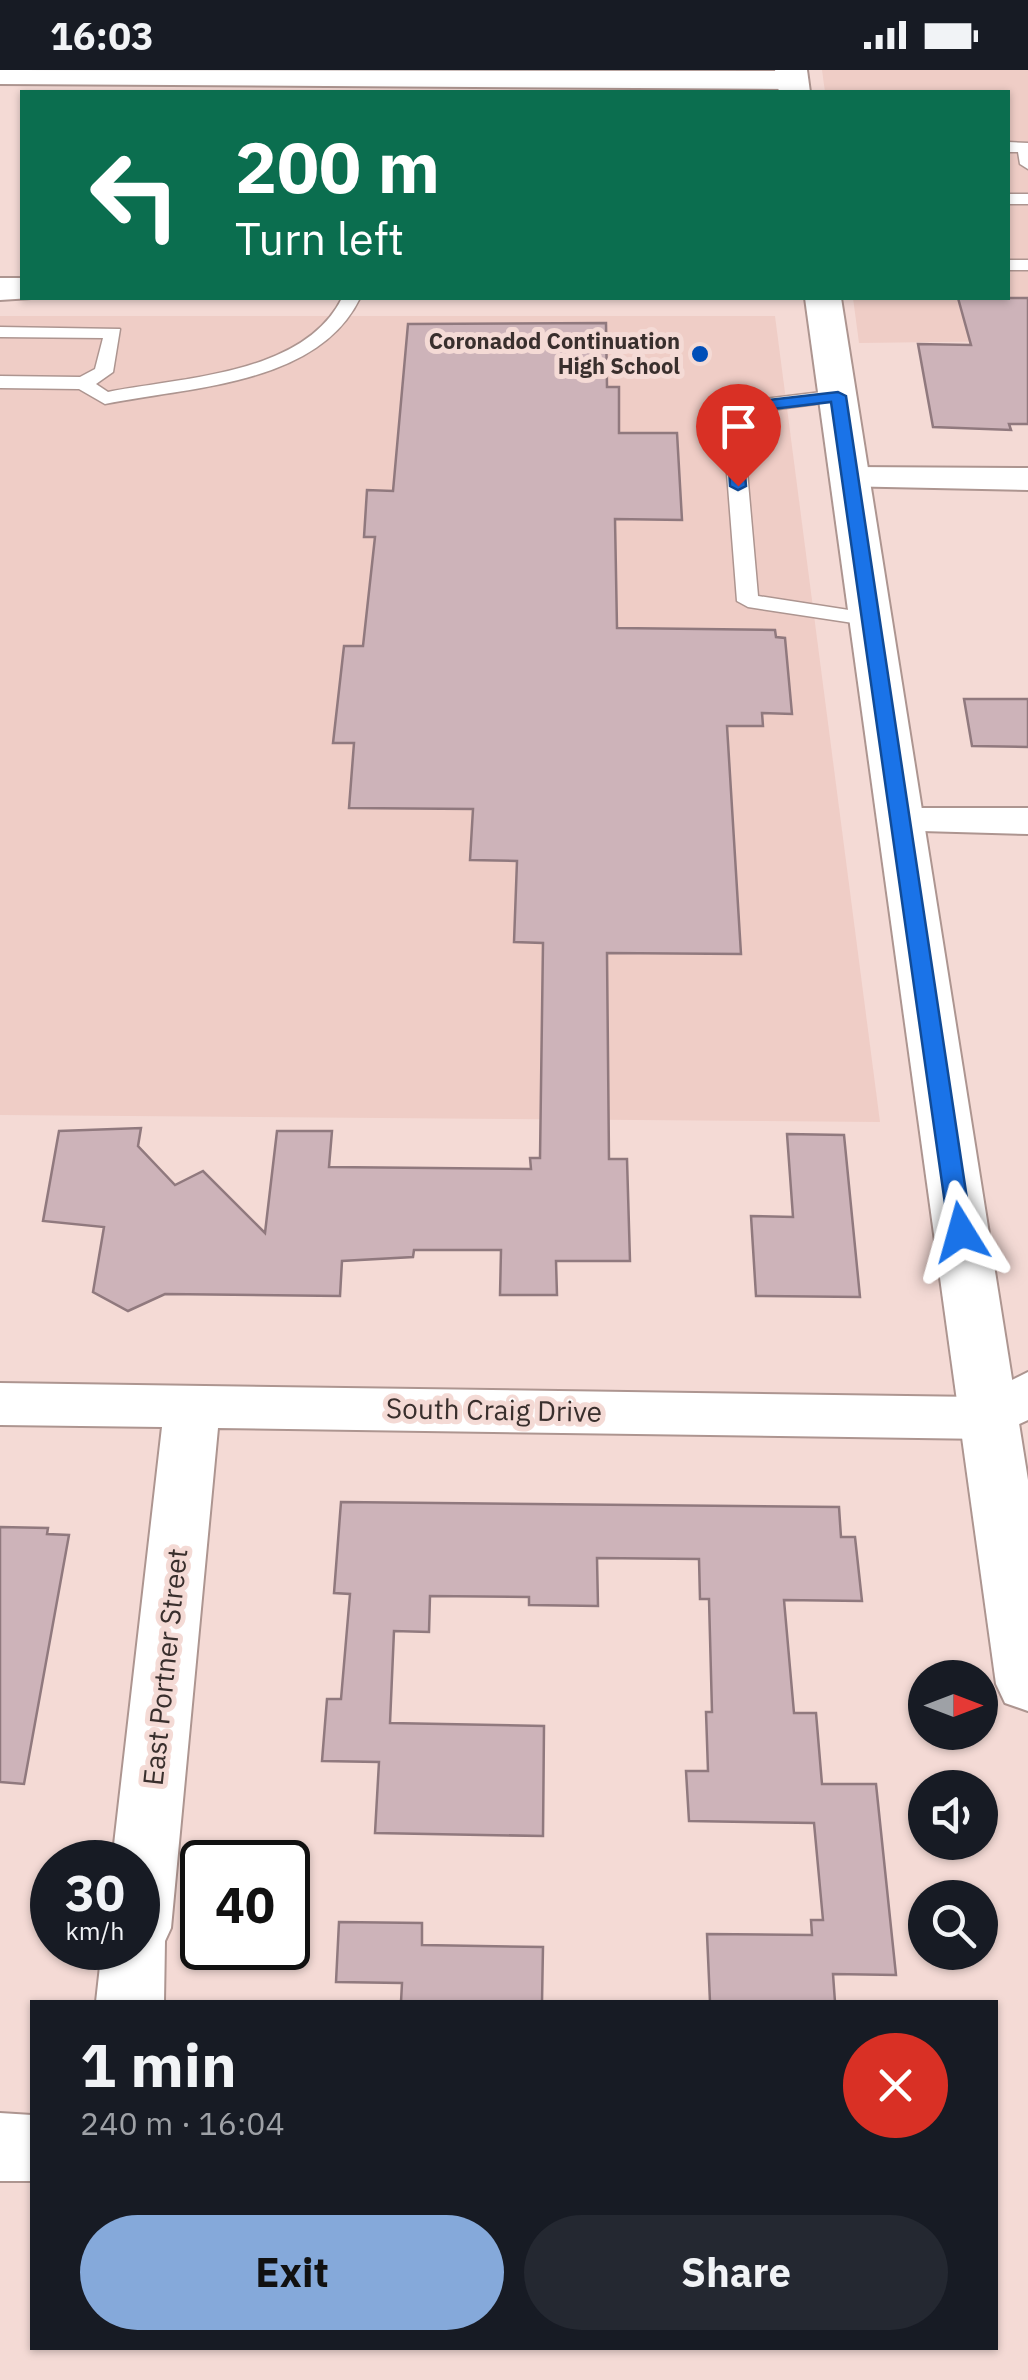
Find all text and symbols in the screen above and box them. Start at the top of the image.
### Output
text: 16:03 [50,11,154,60]
text: 200 m [235,121,440,212]
icon: left [70,130,200,260]
text: Turn left [235,209,404,267]
place label: Coronadod Continuation High School [429,326,680,380]
marker: Coronadod Continuation High School [689,343,711,365]
pin [696,384,781,487]
icon: arrive [711,399,766,454]
position arrow [909,1180,1013,1284]
street label: South Craig Drive [386,1389,602,1430]
street label: East Portner Street [134,1546,195,1787]
north arrow [908,1660,998,1750]
map controls [908,1660,998,1970]
button: sound [908,1770,998,1860]
speed limit sign: 40 [180,1840,310,1970]
text: 30 [65,1860,125,1925]
button: search [908,1880,998,1970]
text: km/h [66,1914,124,1947]
text: 1 min [80,2025,237,2104]
button: close [843,2033,948,2138]
text: 240 m · 16:04 [80,2102,285,2144]
button: Exit [80,2215,504,2330]
button: Share [524,2215,948,2330]

